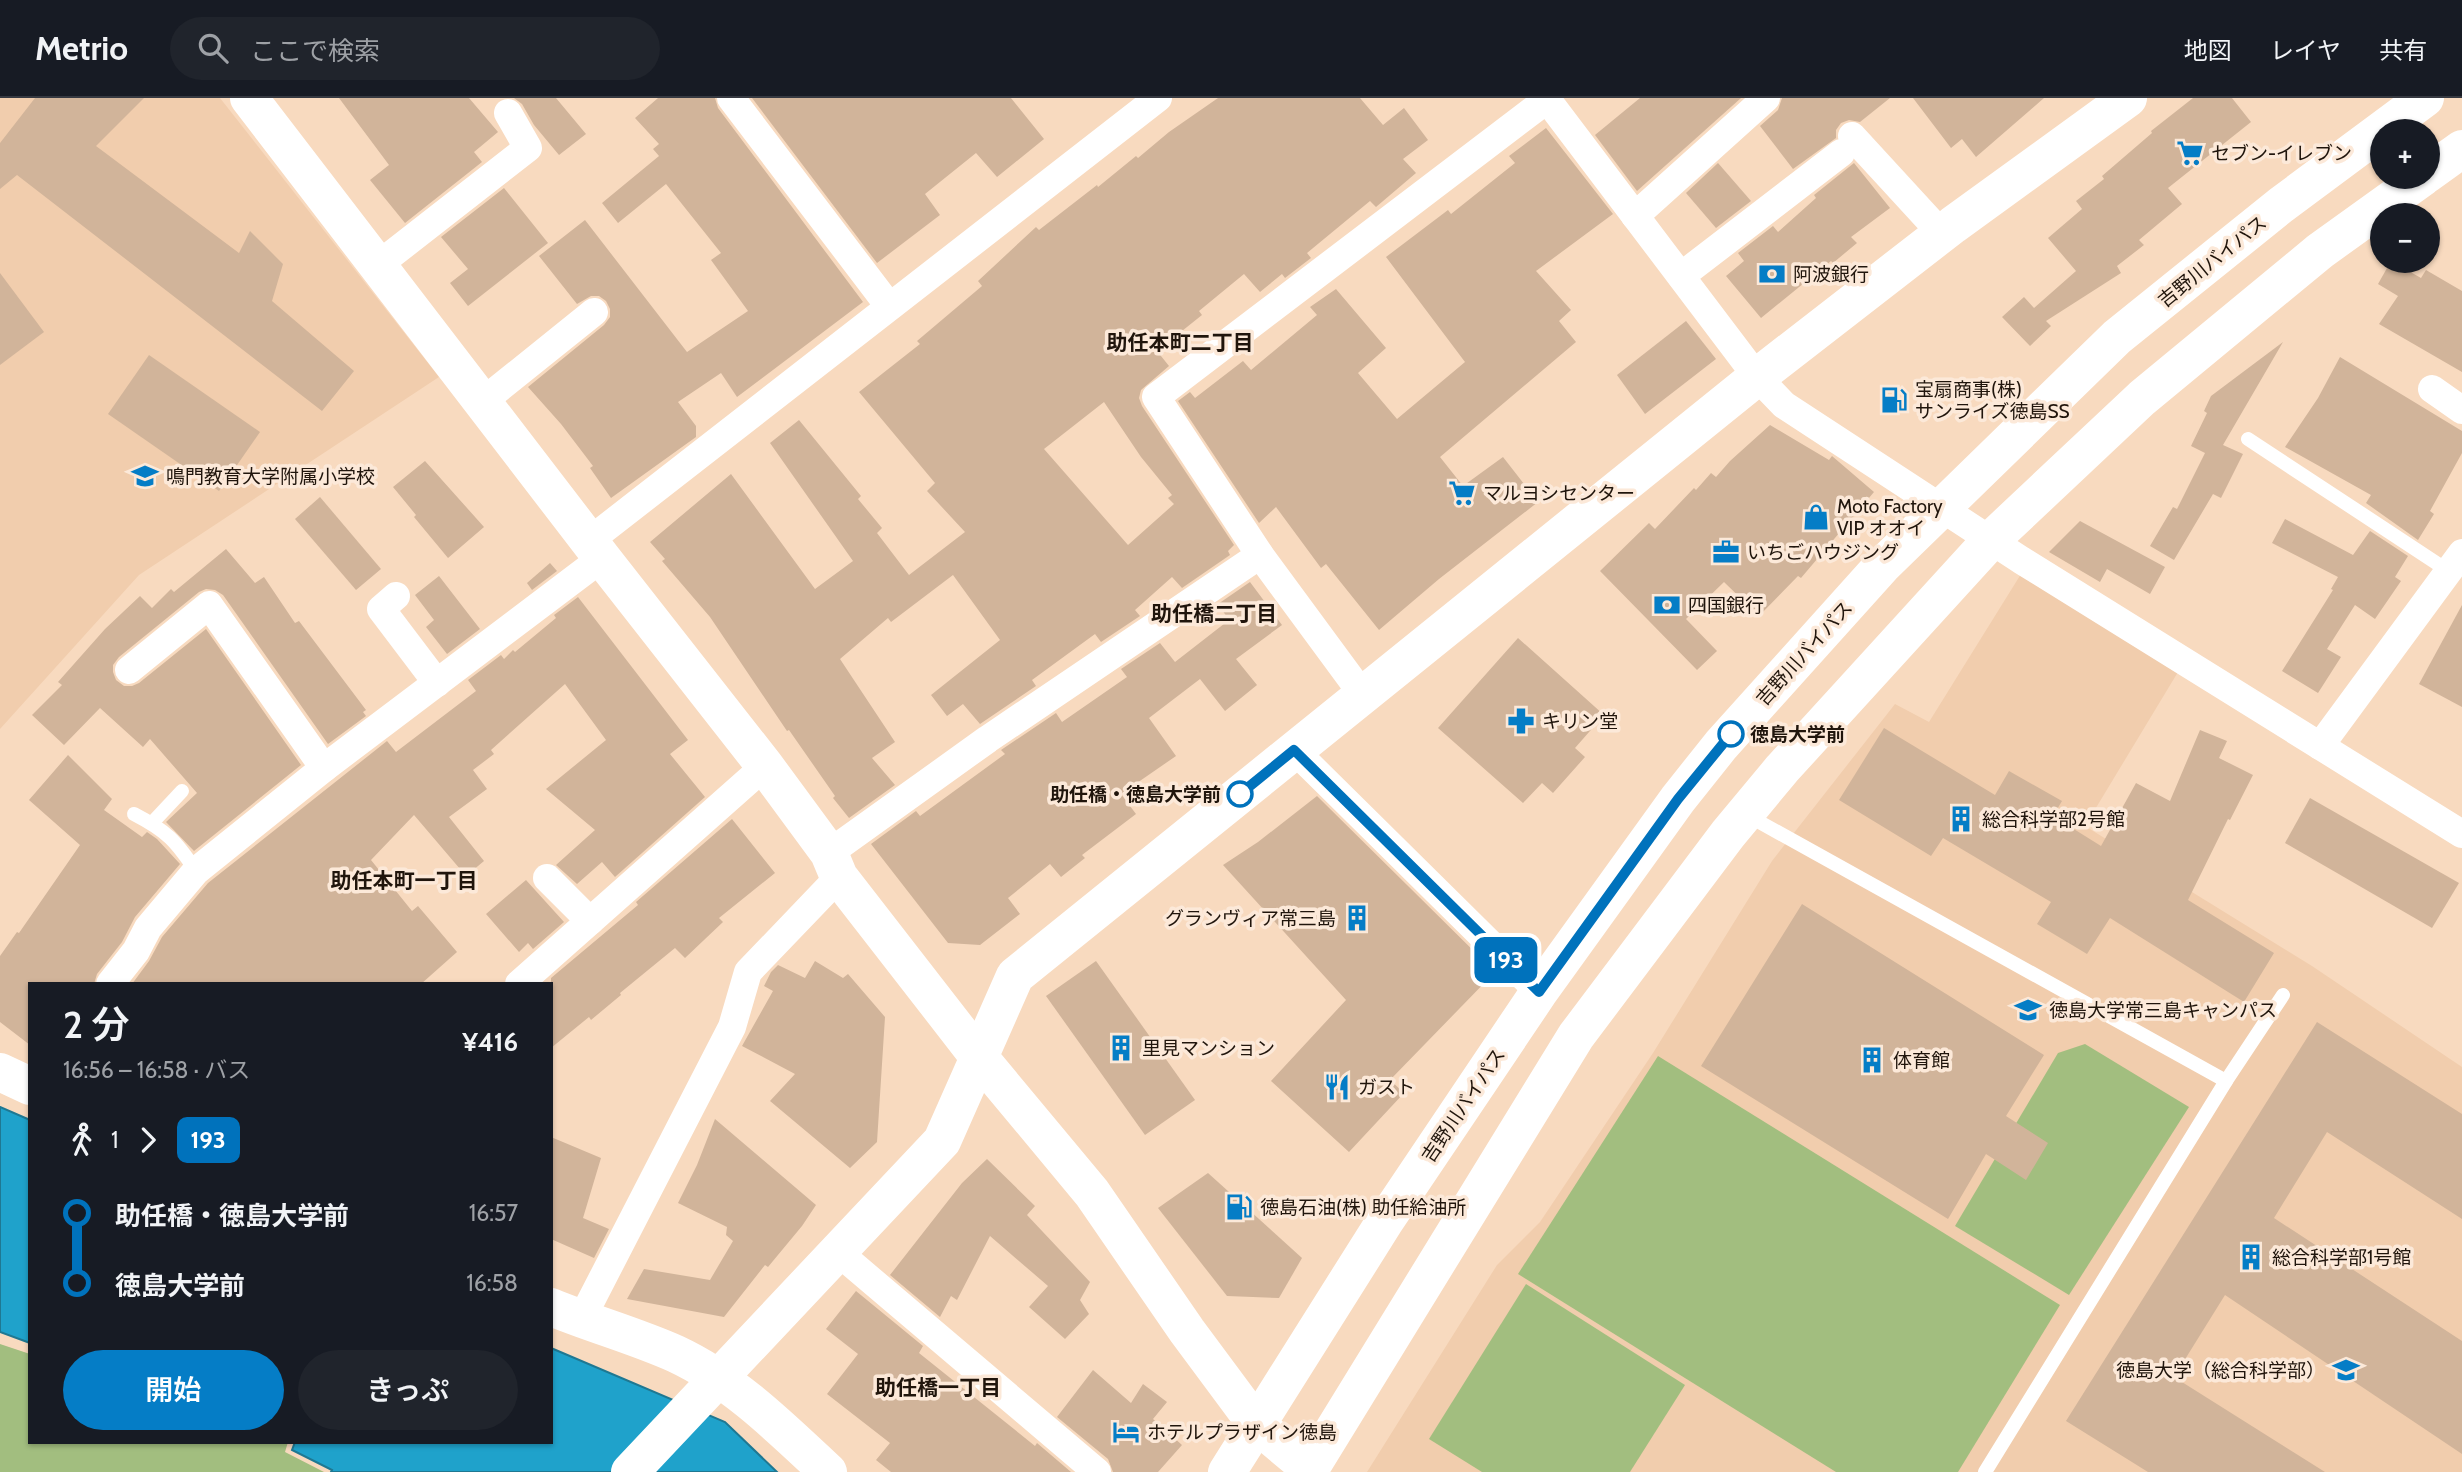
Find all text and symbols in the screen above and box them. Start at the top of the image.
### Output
search box [170,17,660,80]
text: Metrio [35,28,128,68]
icon: search [194,29,232,67]
text: ここで検索 [250,35,380,67]
text: 地図 [2184,36,2232,65]
text: レイヤ [2270,36,2341,65]
text: 共有 [2379,36,2427,65]
map controls [2370,119,2440,273]
button: + [2370,119,2440,189]
supermarket icon: セブン-イレブン [2175,138,2205,168]
place label: セブン-イレブン [2211,142,2352,165]
button: − [2370,203,2440,273]
street label: 吉野川バイパス [2154,211,2271,312]
bank icon: 阿波銀行 [1757,259,1787,289]
place label: 阿波銀行 [1793,263,1869,286]
district label: 助任本町二丁目 [1107,330,1254,355]
place label: 宝扇商事(株) サンライズ徳島SS [1915,378,2070,423]
fuel station icon: 宝扇商事(株) サンライズ徳島SS [1879,385,1909,415]
school or university icon: 鳴門教育大学附属小学校 [130,461,160,491]
place label: 鳴門教育大学附属小学校 [166,465,375,488]
supermarket icon: マルヨシセンター [1447,478,1477,508]
place label: マルヨシセンター [1483,482,1635,505]
place label: Moto Factory VIP オオイ [1837,495,1943,540]
shop icon: Moto Factory VIP オオイ [1801,502,1831,532]
office icon: いちごハウジング [1711,537,1741,567]
place label: いちごハウジング [1747,541,1899,564]
bank icon: 四国銀行 [1652,590,1682,620]
place label: 四国銀行 [1688,594,1764,617]
street label: 吉野川バイパス [1751,596,1857,710]
district label: 助任橋二丁目 [1151,601,1277,626]
pharmacy icon: キリン堂 [1506,706,1536,736]
place label: キリン堂 [1542,710,1618,733]
marker: 徳島大学前 [1718,721,1744,747]
place label: 徳島大学前 [1750,723,1845,746]
marker: 助任橋・徳島大学前 [1227,781,1253,807]
place label: 助任橋・徳島大学前 [1050,783,1221,806]
building icon: 総合科学部2号館 [1946,804,1976,834]
place label: 総合科学部2号館 [1982,808,2125,831]
district label: 助任本町一丁目 [331,868,478,893]
building icon: グランヴィア常三島 [1342,903,1372,933]
place label: グランヴィア常三島 [1165,907,1336,930]
line badge: 193 [1466,937,1546,983]
text: 193 [1488,945,1524,974]
school or university icon: 徳島大学常三島キャンパス [2013,995,2043,1025]
place label: 徳島大学常三島キャンパス [2049,999,2277,1022]
text: 2 分 [63,1001,130,1048]
text: ¥416 [462,1026,518,1058]
building icon: 里見マンション [1106,1033,1136,1063]
place label: 里見マンション [1142,1037,1275,1060]
street label: 吉野川バイパス [1417,1044,1510,1167]
building icon: 体育館 [1857,1045,1887,1075]
place label: 体育館 [1893,1049,1950,1072]
text: 16:56 – 16:58 · バス [63,1056,250,1084]
restaurant icon: ガスト [1322,1072,1352,1102]
place label: ガスト [1358,1076,1415,1099]
icon: walk [63,1121,101,1159]
icon: forward [129,1121,167,1159]
text: 193 [191,1125,226,1154]
text: 1 [111,1126,119,1154]
fuel station icon: 徳島石油(株) 助任給油所 [1224,1192,1254,1222]
place label: 徳島石油(株) 助任給油所 [1260,1196,1466,1219]
text: 16:57 [469,1199,518,1227]
text: 助任橋・徳島大学前 [115,1200,349,1232]
building icon: 総合科学部1号館 [2236,1242,2266,1272]
place label: 総合科学部1号館 [2272,1246,2411,1269]
text: 16:58 [466,1269,518,1297]
text: 徳島大学前 [115,1270,245,1302]
button: 開始 [63,1350,284,1430]
button: きっぷ [298,1350,518,1430]
school or university icon: 徳島大学（総合科学部） [2331,1355,2361,1385]
place label: 徳島大学（総合科学部） [2116,1359,2325,1382]
district label: 助任橋一丁目 [875,1375,1001,1400]
hotel icon: ホテルプラザイン徳島 [1111,1417,1141,1447]
place label: ホテルプラザイン徳島 [1147,1421,1337,1444]

